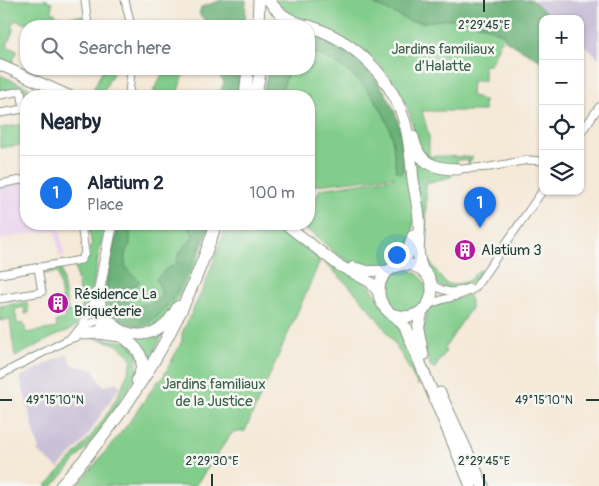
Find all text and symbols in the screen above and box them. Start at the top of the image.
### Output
map controls [539,15,584,195]
button: + [539,15,584,60]
text: 2°29'45"E [458,18,510,33]
search box [20,20,315,75]
icon: search [38,34,66,62]
text: Search here [78,36,171,60]
park label: Jardins familiaux d’Halatte [391,40,495,76]
button: − [539,60,584,105]
button: locate [539,105,584,150]
text: Nearby [40,109,101,136]
button: layers [539,150,584,195]
text: Alatium 2 [87,171,164,195]
text: 1 [53,183,59,203]
text: 100 m [249,183,295,203]
pin: 1 [464,187,496,228]
text: Place [87,195,123,215]
building icon: Alatium 3 [453,238,477,262]
place label: Alatium 3 [481,241,542,260]
your location [384,242,410,268]
place label: Résidence La Briqueterie [74,285,157,321]
building icon: Résidence La Briqueterie [46,291,70,315]
park label: Jardins familiaux de la Justice [162,375,266,411]
text: 49°15'10"N [26,393,84,408]
text: 49°15'10"N [515,393,573,408]
text: 2°29'30"E [185,454,239,469]
text: 2°29'45"E [458,454,510,469]

